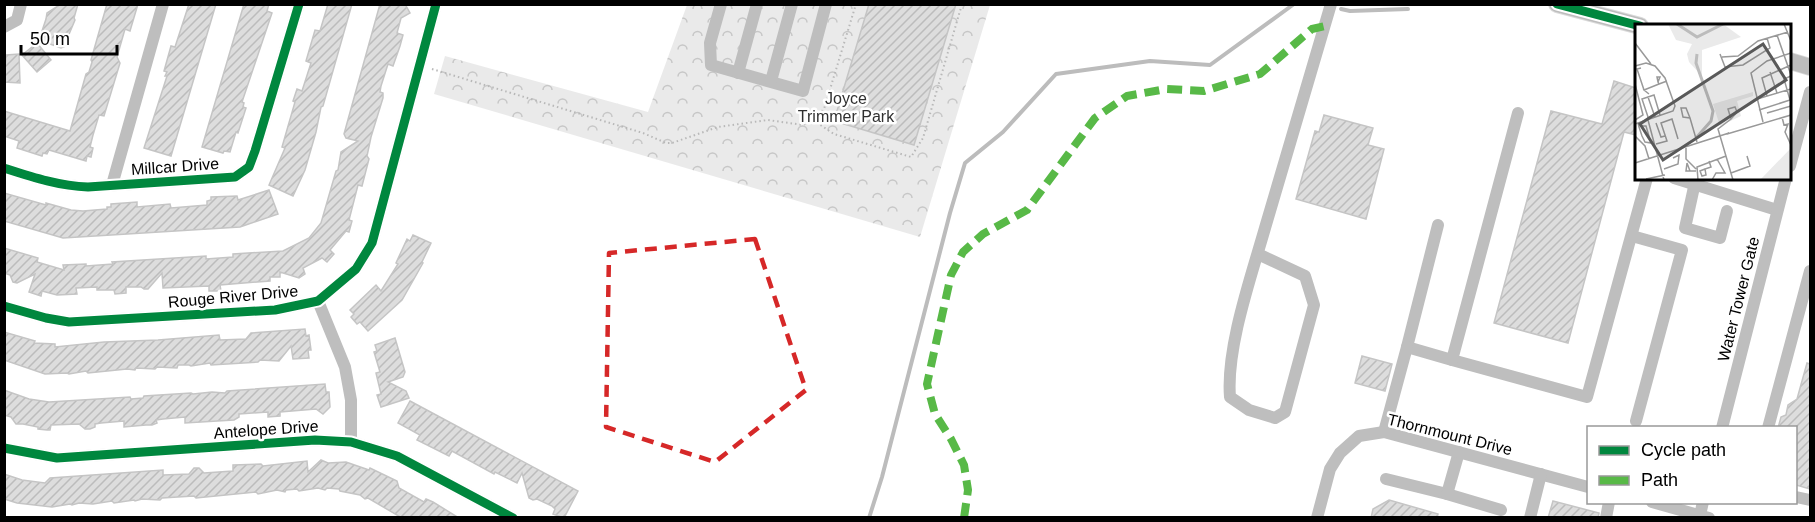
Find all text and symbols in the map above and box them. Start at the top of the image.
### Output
scale bar [21,18,117,56]
inset map [1635,24,1791,180]
text: 50 m [30,29,70,49]
park label: Joyce Trimmer Park [798,90,895,125]
street label: Millcar Drive [131,155,220,178]
street label: Water Tower Gate [1715,235,1762,363]
street label: Rouge River Drive [167,282,299,311]
street label: Thornmount Drive [1386,411,1514,458]
street label: Antelope Drive [213,417,319,442]
legend [1587,426,1797,504]
text: Cycle path [1641,440,1726,460]
text: Path [1641,470,1678,490]

